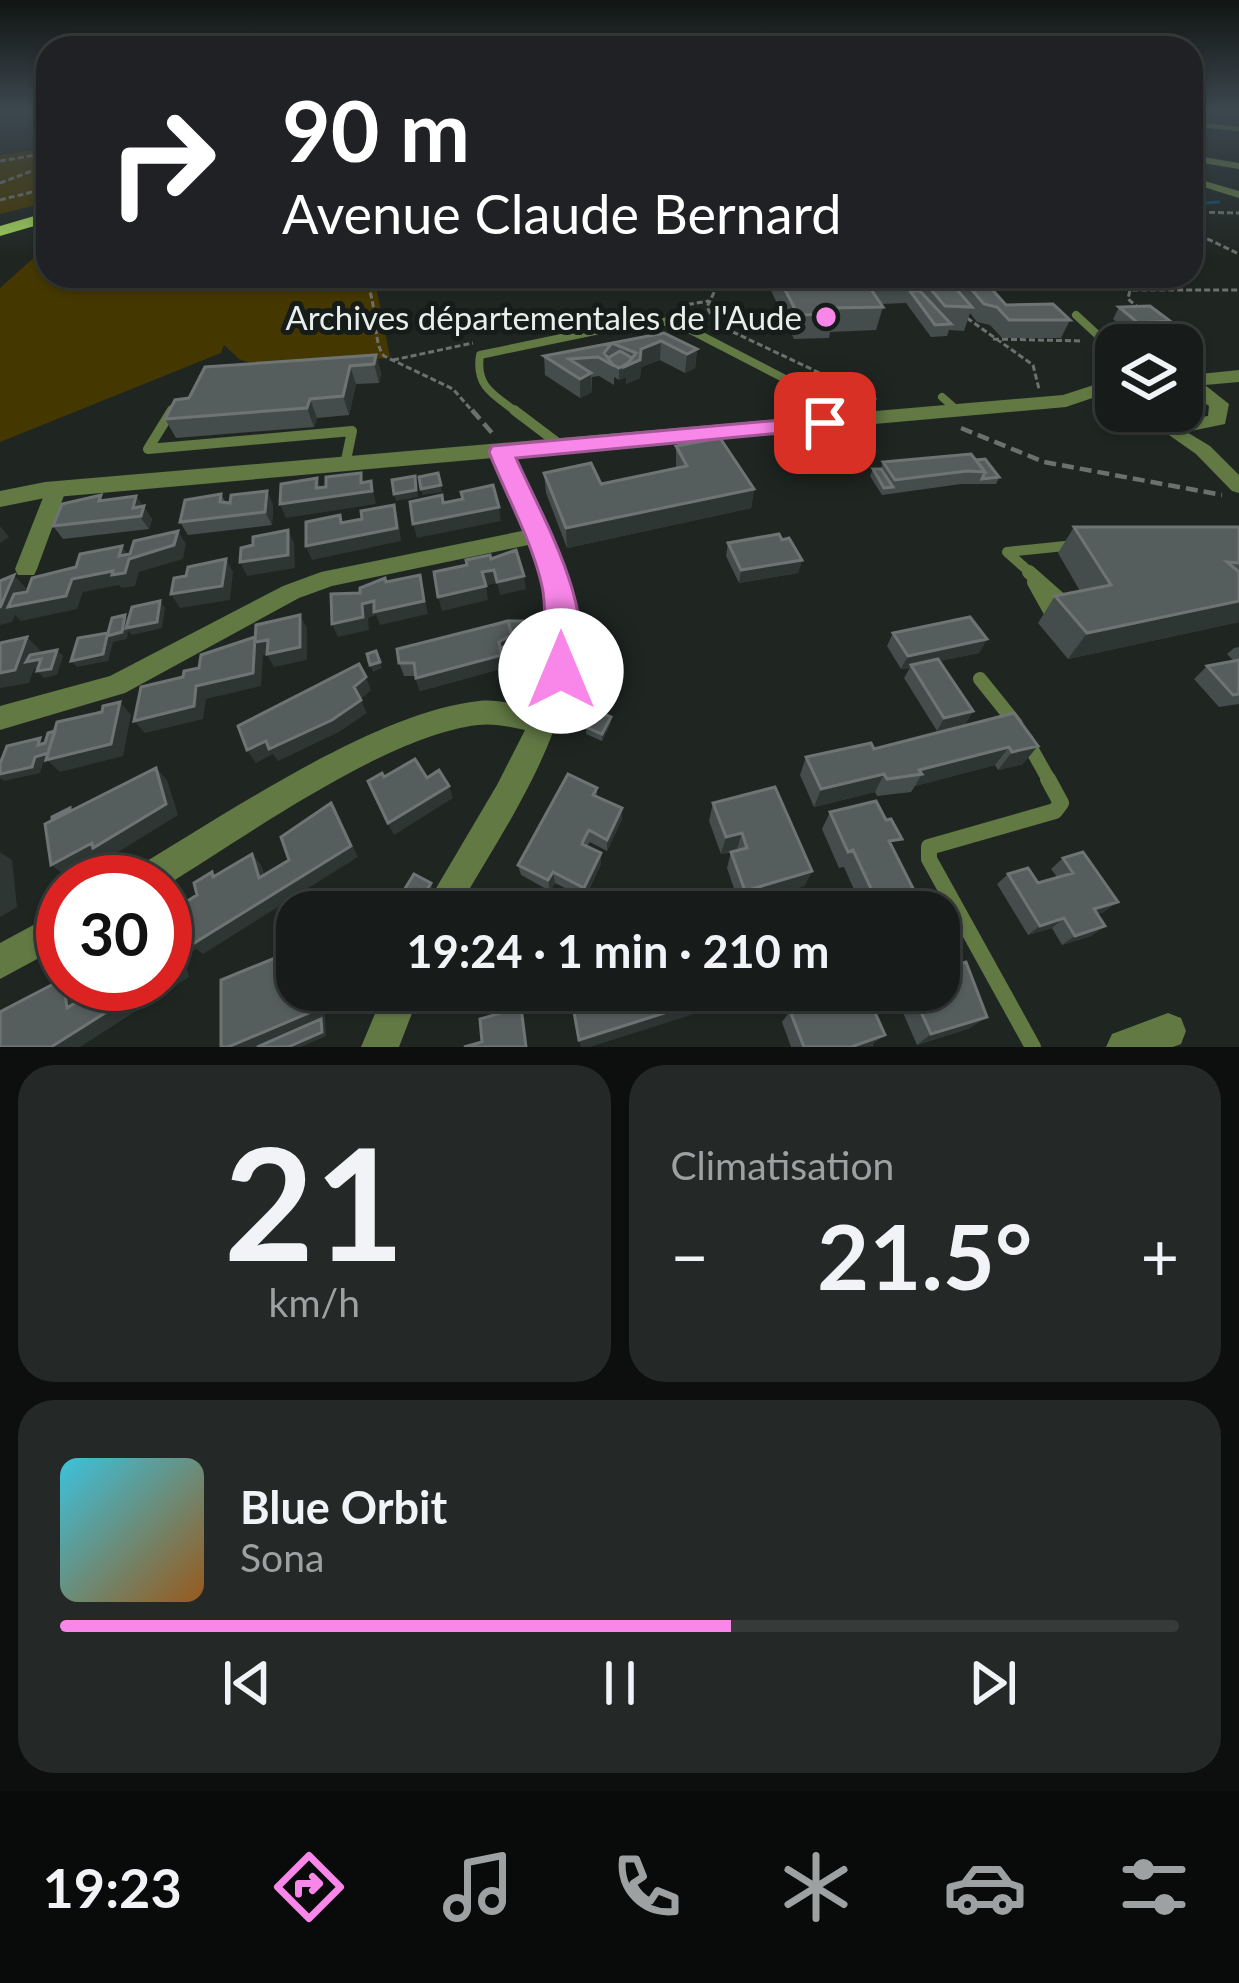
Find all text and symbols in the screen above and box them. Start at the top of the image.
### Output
text: 90 m [282,79,470,180]
icon: right [84,84,240,240]
text: Avenue Claude Bernard [282,181,841,246]
place label: Archives départementales de l'Aude [285,297,802,337]
marker: Archives départementales de l'Aude [813,304,839,330]
map controls [1095,324,1203,432]
button: layers [1095,324,1203,432]
pin [774,372,876,474]
icon: arrive [792,390,858,456]
position arrow [498,608,624,734]
speed limit sign: 30 [36,855,192,1011]
text: 19:24 · 1 min · 210 m [407,924,829,978]
text: 21 [224,1107,405,1294]
text: Climatisation [671,1142,894,1188]
text: 21.5° [817,1201,1032,1309]
text: − [671,1216,709,1295]
text: + [1141,1216,1179,1295]
text: km/h [269,1279,360,1325]
text: Blue Orbit [240,1480,447,1534]
text: Sona [240,1534,324,1580]
icon: previous [214,1650,280,1716]
icon: pause [587,1650,653,1716]
icon: next [960,1650,1026,1716]
icon: directions [267,1845,351,1929]
icon: music [436,1845,520,1929]
icon: phone [605,1845,689,1929]
icon: climate [774,1845,858,1929]
icon: car [943,1845,1027,1929]
icon: filters [1112,1845,1196,1929]
text: 19:23 [43,1855,182,1920]

